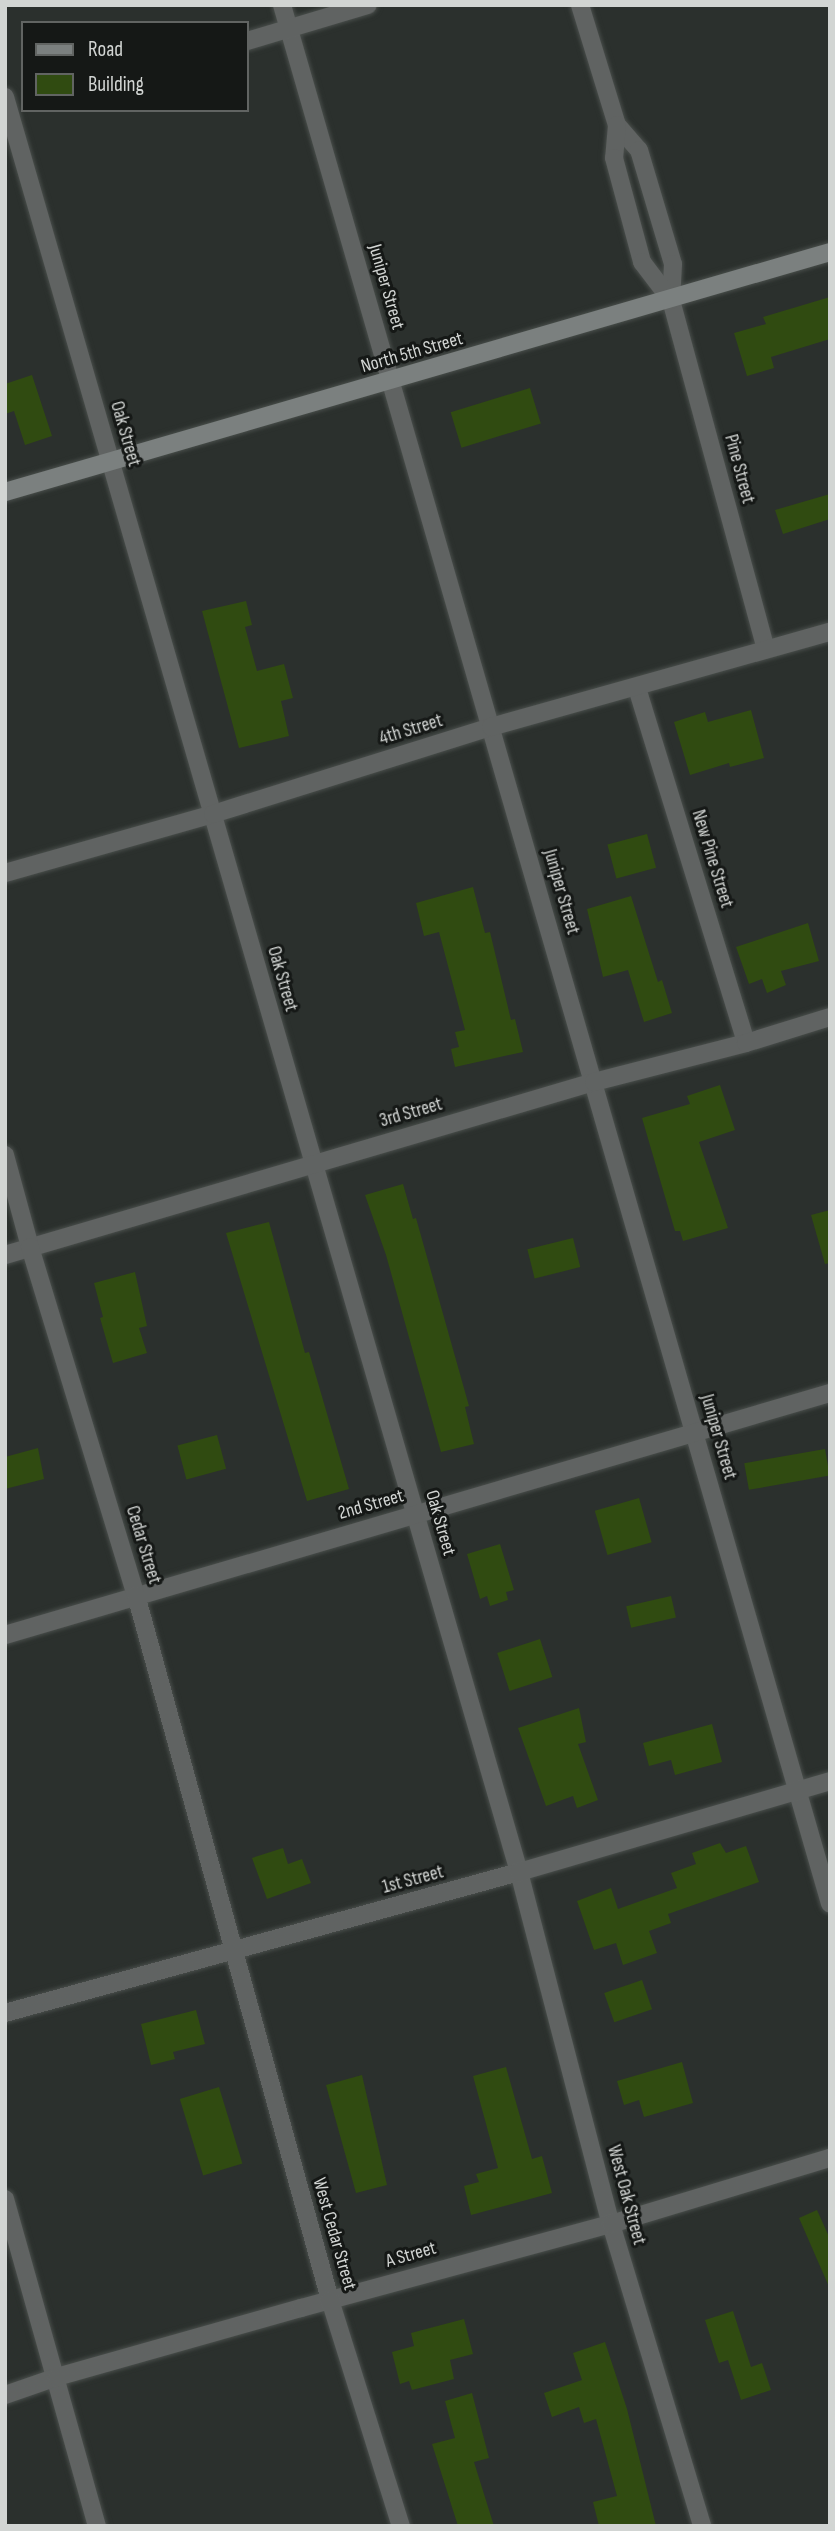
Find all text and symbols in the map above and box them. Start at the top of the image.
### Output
legend [21,21,248,112]
text: Road [88,37,123,62]
text: Building [88,72,144,97]
street label: Juniper Street [363,242,409,332]
street label: North 5th Street [358,328,466,378]
street label: Oak Street [105,399,145,469]
street label: Pine Street [719,432,759,506]
street label: 4th Street [377,710,445,750]
street label: New Pine Street [686,807,738,911]
street label: Juniper Street [538,847,584,937]
street label: Oak Street [262,944,302,1014]
street label: 3rd Street [377,1093,445,1133]
street label: Juniper Street [695,1392,741,1482]
street label: 2nd Street [336,1485,406,1525]
street label: Oak Street [420,1488,460,1558]
street label: Cedar Street [120,1503,166,1587]
street label: 1st Street [380,1861,446,1899]
street label: West Oak Street [602,2143,650,2247]
street label: West Cedar Street [307,2175,361,2293]
street label: A Street [383,2237,439,2273]

